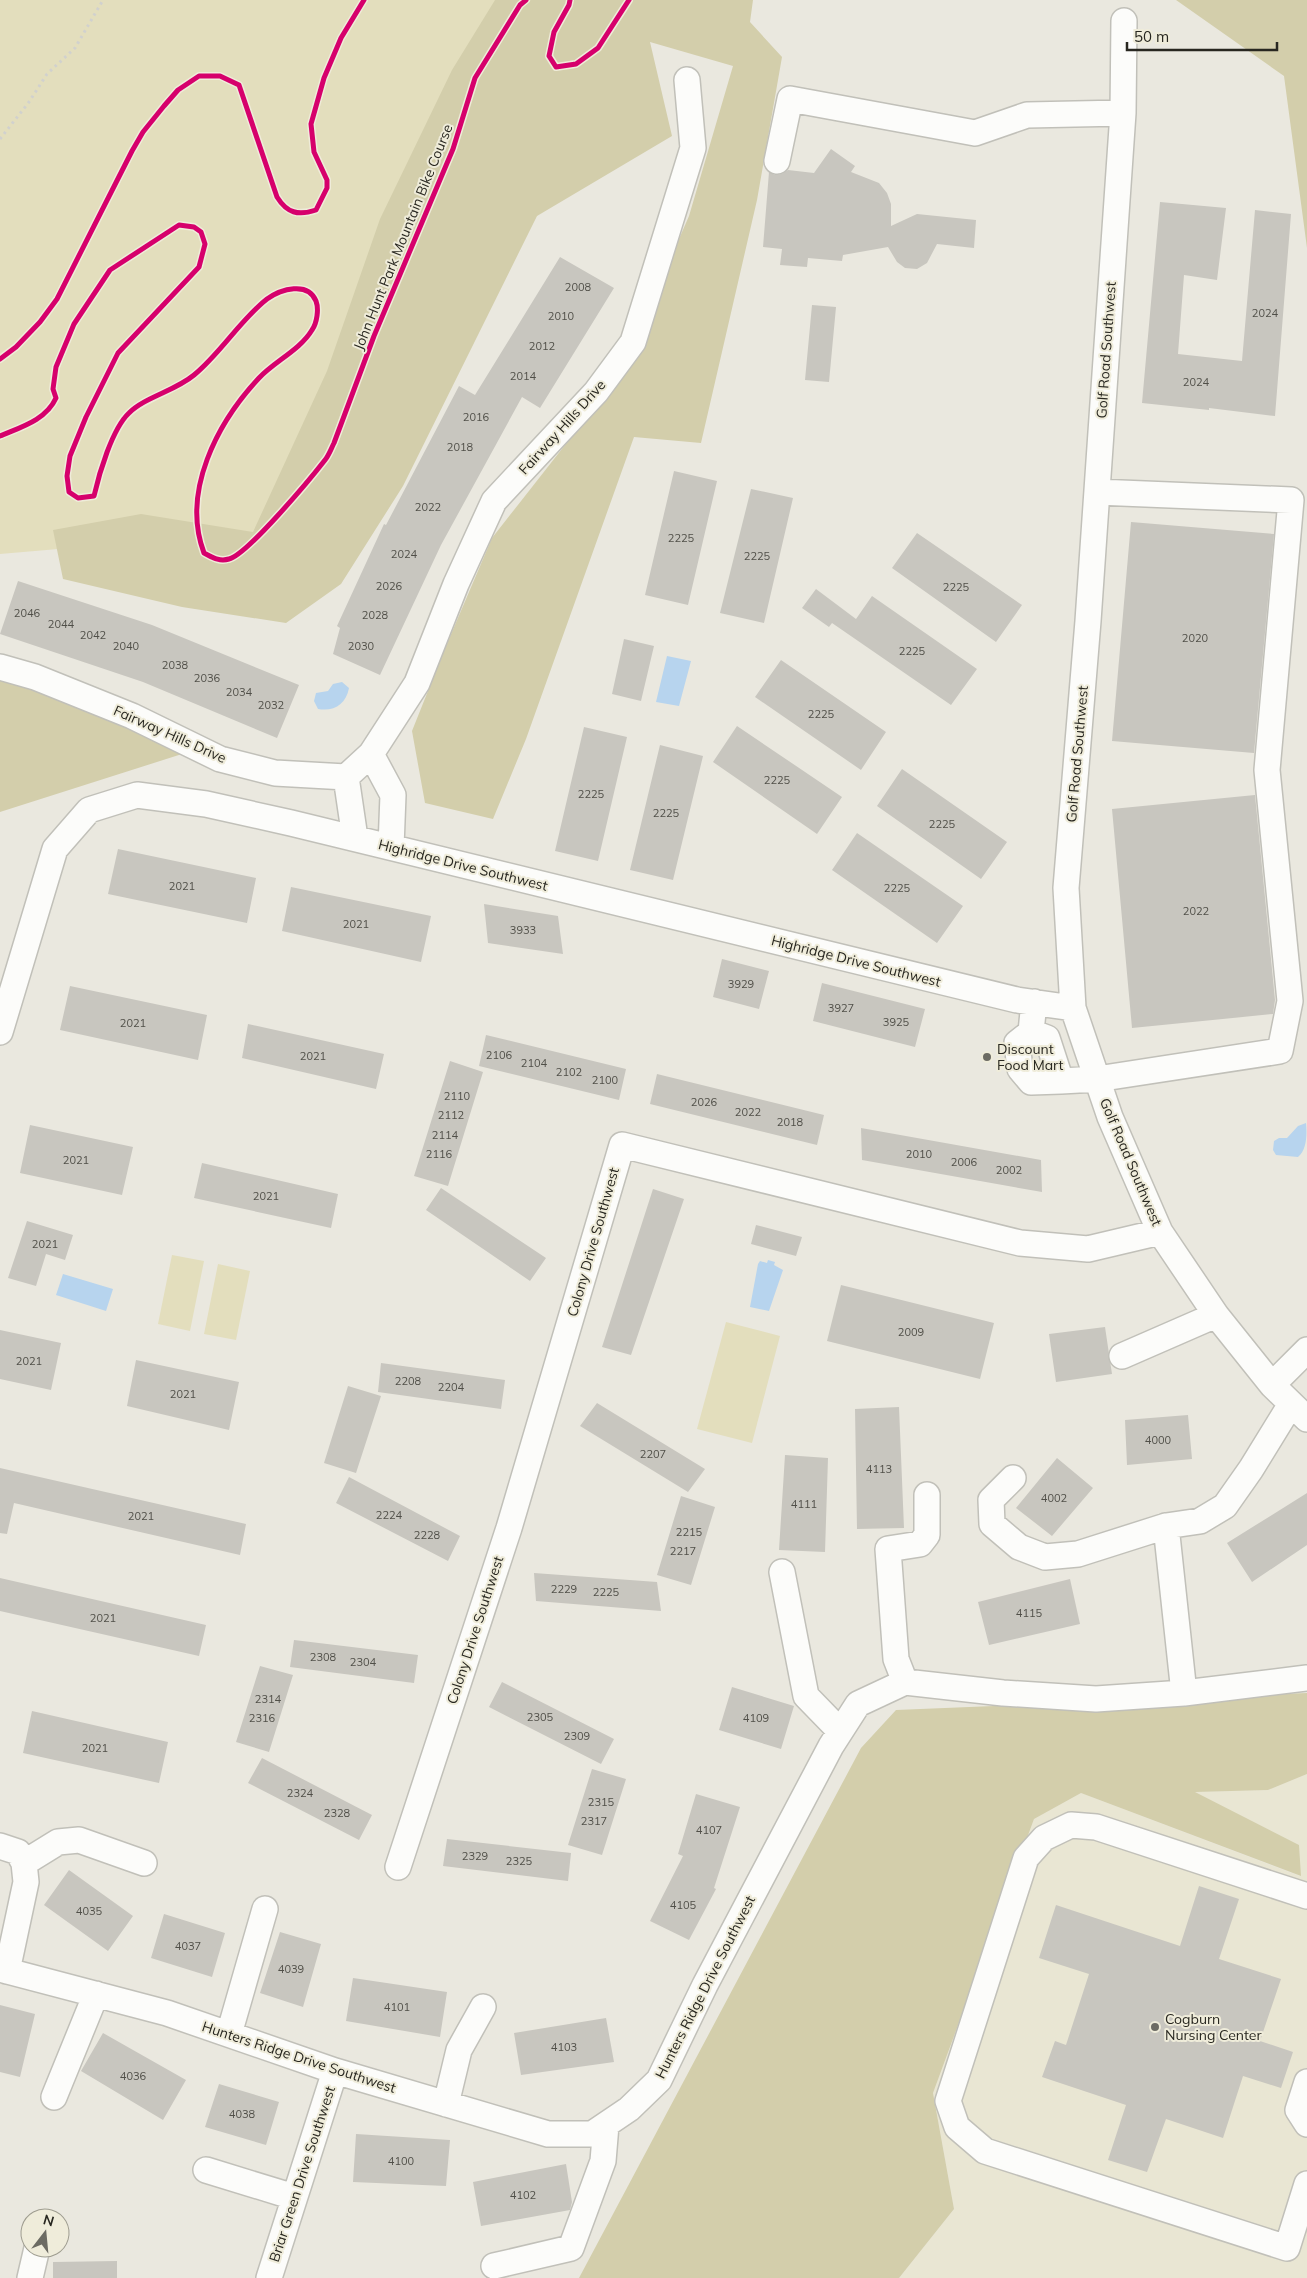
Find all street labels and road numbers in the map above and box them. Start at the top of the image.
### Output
street label: John Hunt Park Mountain Bike Course [349,121,457,353]
street label: Golf Road Southwest [1092,281,1120,419]
street label: Fairway Hills Drive [515,376,609,478]
street label: Golf Road Southwest [1062,685,1092,823]
street label: Fairway Hills Drive [111,701,229,767]
street label: Highridge Drive Southwest [376,835,550,895]
street label: Highridge Drive Southwest [769,931,943,991]
street label: Golf Road Southwest [1096,1095,1166,1229]
street label: Colony Drive Southwest [563,1165,623,1319]
street label: Colony Drive Southwest [443,1554,507,1706]
street label: Hunters Ridge Drive Southwest [651,1892,759,2082]
street label: Hunters Ridge Drive Southwest [200,2017,398,2097]
street label: Briar Green Drive Southwest [265,2084,339,2264]

